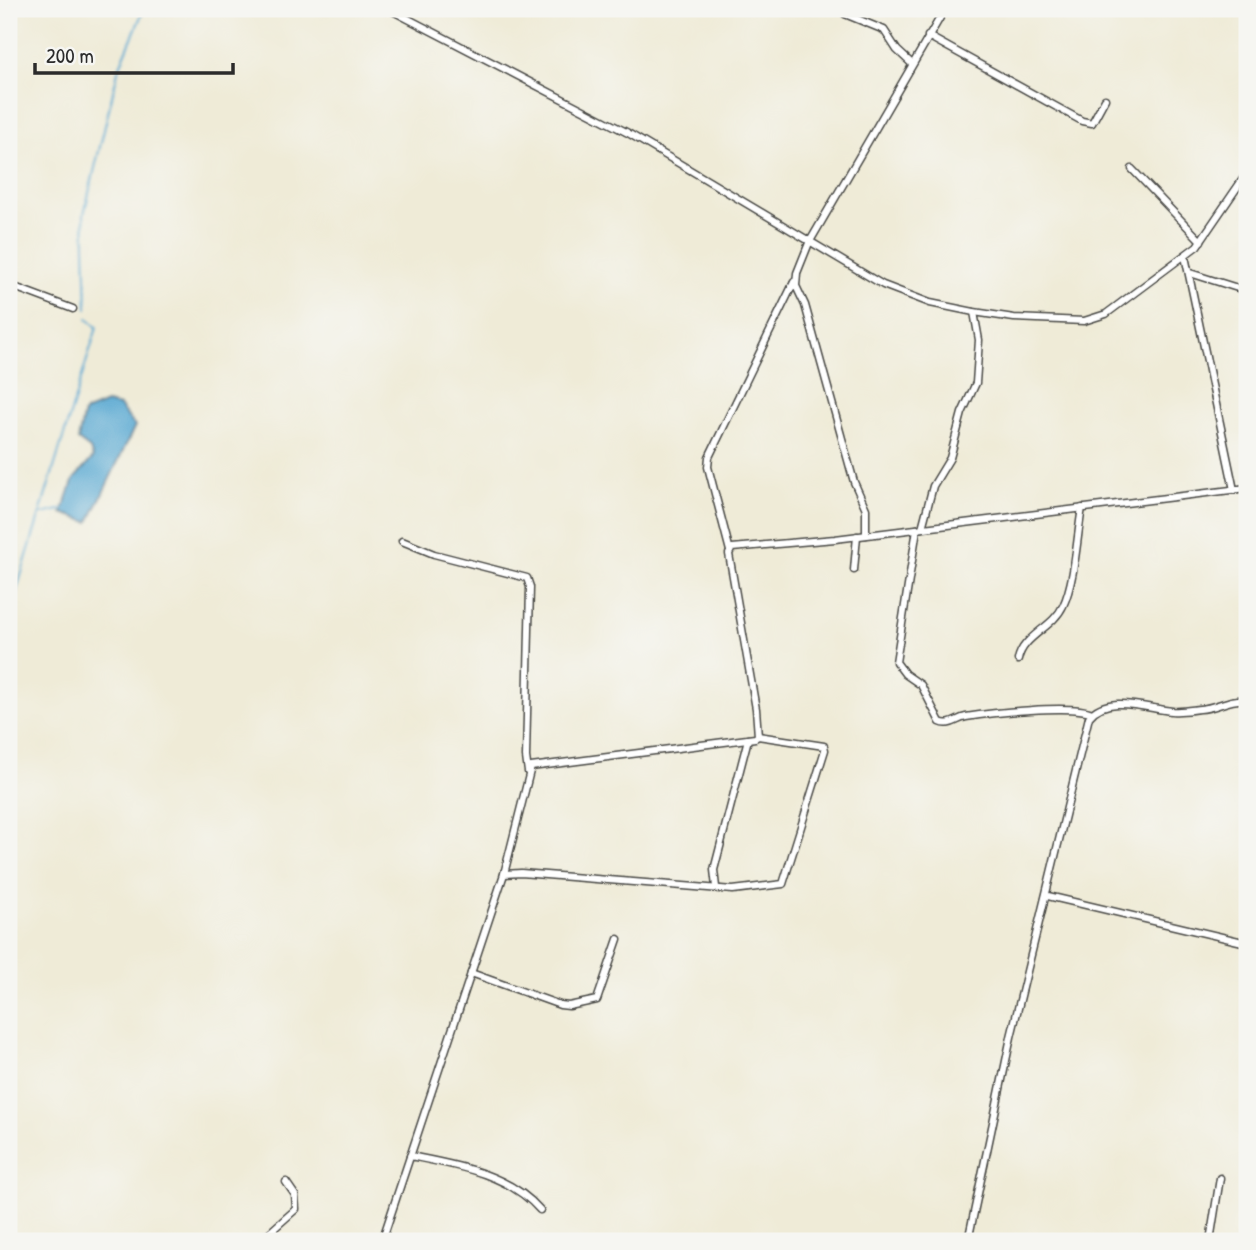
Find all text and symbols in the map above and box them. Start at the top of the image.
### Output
scale bar [35,32,233,76]
text: 200 m [46,41,94,70]

